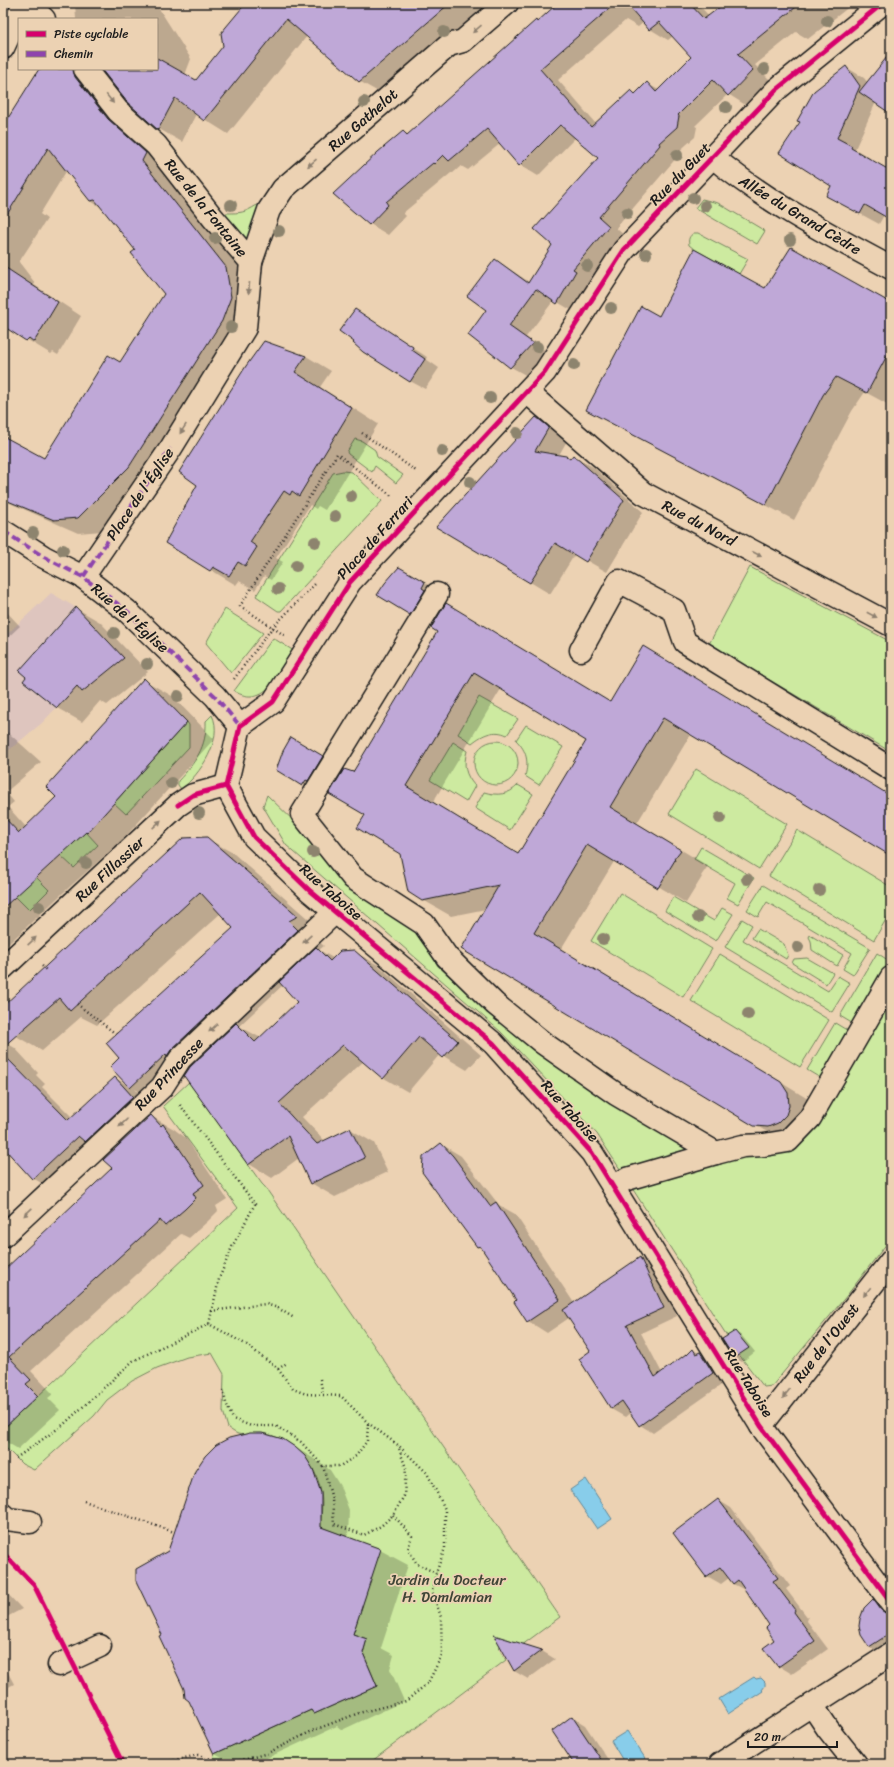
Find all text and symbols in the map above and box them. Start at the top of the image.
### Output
legend [18,18,158,70]
text: Piste cyclable [54,23,128,45]
one-way arrow [472,24,483,33]
text: Chemin [54,43,93,65]
street label: Rue Gathelot [322,82,404,158]
one-way arrow [105,94,114,105]
street label: Rue du Guet [643,136,718,212]
street label: Rue de la Fontaine [158,153,254,264]
one-way arrow [307,159,318,168]
street label: Allée du Grand Cèdre [733,167,867,262]
one-way arrow [245,282,252,294]
one-way arrow [179,424,187,434]
street label: Place de l'Église [99,442,181,546]
street label: Place de Ferrari [330,490,420,586]
street label: Rue du Nord [657,493,742,554]
one-way arrow [751,551,763,557]
street label: Rue de l'Église [85,576,175,660]
one-way arrow [866,612,878,618]
one-way arrow [153,820,162,829]
street label: Rue Fillassier [69,829,152,908]
street label: Rue Taboise [293,857,369,927]
one-way arrow [302,934,312,944]
one-way arrow [26,937,37,946]
one-way arrow [208,1024,218,1033]
street label: Rue Princesse [128,1031,210,1117]
street label: Rue Taboise [535,1074,605,1148]
one-way arrow [118,1119,128,1128]
one-way arrow [23,1208,33,1217]
one-way arrow [863,1286,871,1297]
street label: Rue de l'Ouest [786,1297,866,1389]
street label: Rue Taboise [718,1343,780,1423]
one-way arrow [782,1388,791,1399]
park label: Jardin du Docteur H. Damlamian [388,1567,506,1610]
scale bar [748,1723,837,1749]
text: 20 m [754,1726,781,1748]

